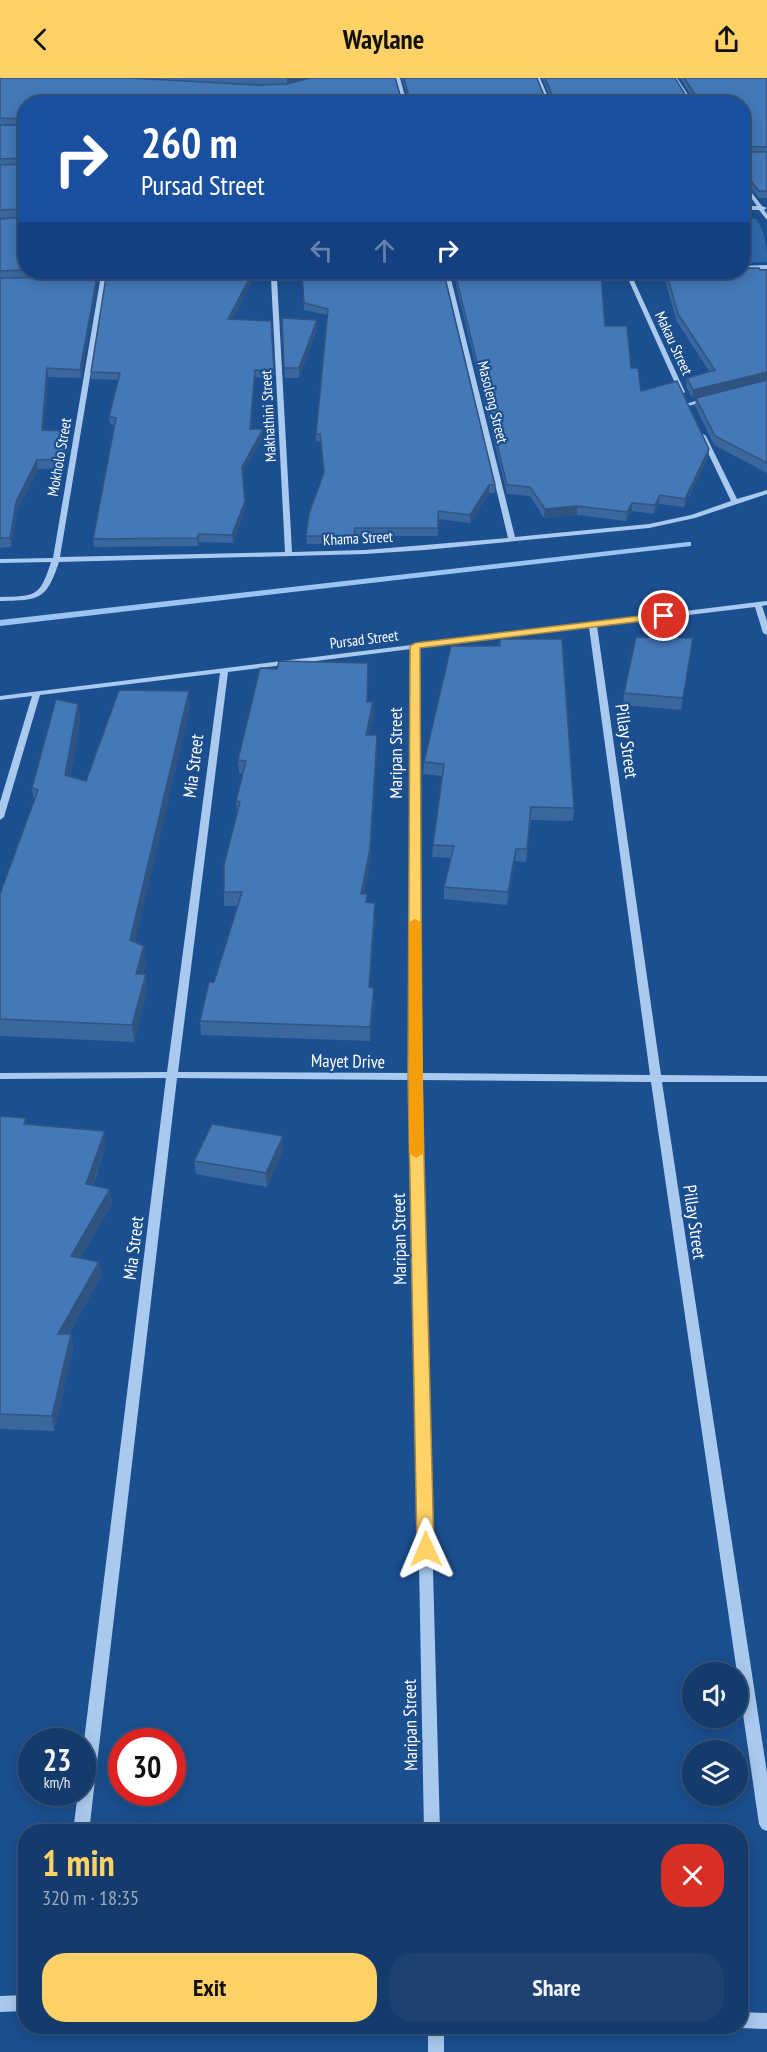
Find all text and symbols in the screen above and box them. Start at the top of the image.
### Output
text: Waylane [343,22,424,56]
icon: back [24,23,57,56]
icon: share [710,23,743,56]
text: 260 m [141,115,238,170]
icon: right [42,120,120,198]
text: Pursad Street [141,168,265,202]
icon: left [305,234,338,267]
icon: ahead [368,234,401,267]
icon: right [431,234,464,267]
street label: Makau Street [651,308,697,378]
street label: Masoleng Street [474,359,512,445]
street label: Makhathini Street [256,370,280,462]
street label: Mokholo Street [43,416,75,498]
street label: Khama Street [323,527,393,549]
pin [638,590,689,641]
icon: arrive [647,599,680,632]
street label: Pursad Street [329,625,399,653]
street label: Pillay Street [610,702,644,780]
street label: Maripan Street [384,707,407,799]
street label: Mia Street [178,733,208,799]
street label: Mayet Drive [311,1049,385,1073]
street label: Pillay Street [678,1183,712,1261]
street label: Maripan Street [387,1193,411,1285]
street label: Mia Street [118,1215,148,1281]
position arrow [394,1517,458,1581]
map controls [682,1662,748,1806]
button: sound [682,1662,748,1728]
street label: Maripan Street [398,1679,422,1771]
speed limit sign: 30 [108,1728,186,1806]
text: 23 [43,1740,71,1779]
button: layers [682,1740,748,1806]
text: km/h [44,1773,70,1792]
text: 1 min [42,1839,115,1886]
button: close [661,1844,724,1907]
text: 320 m · 18:35 [42,1885,139,1911]
button: Exit [42,1953,377,2022]
button: Share [389,1953,724,2022]

